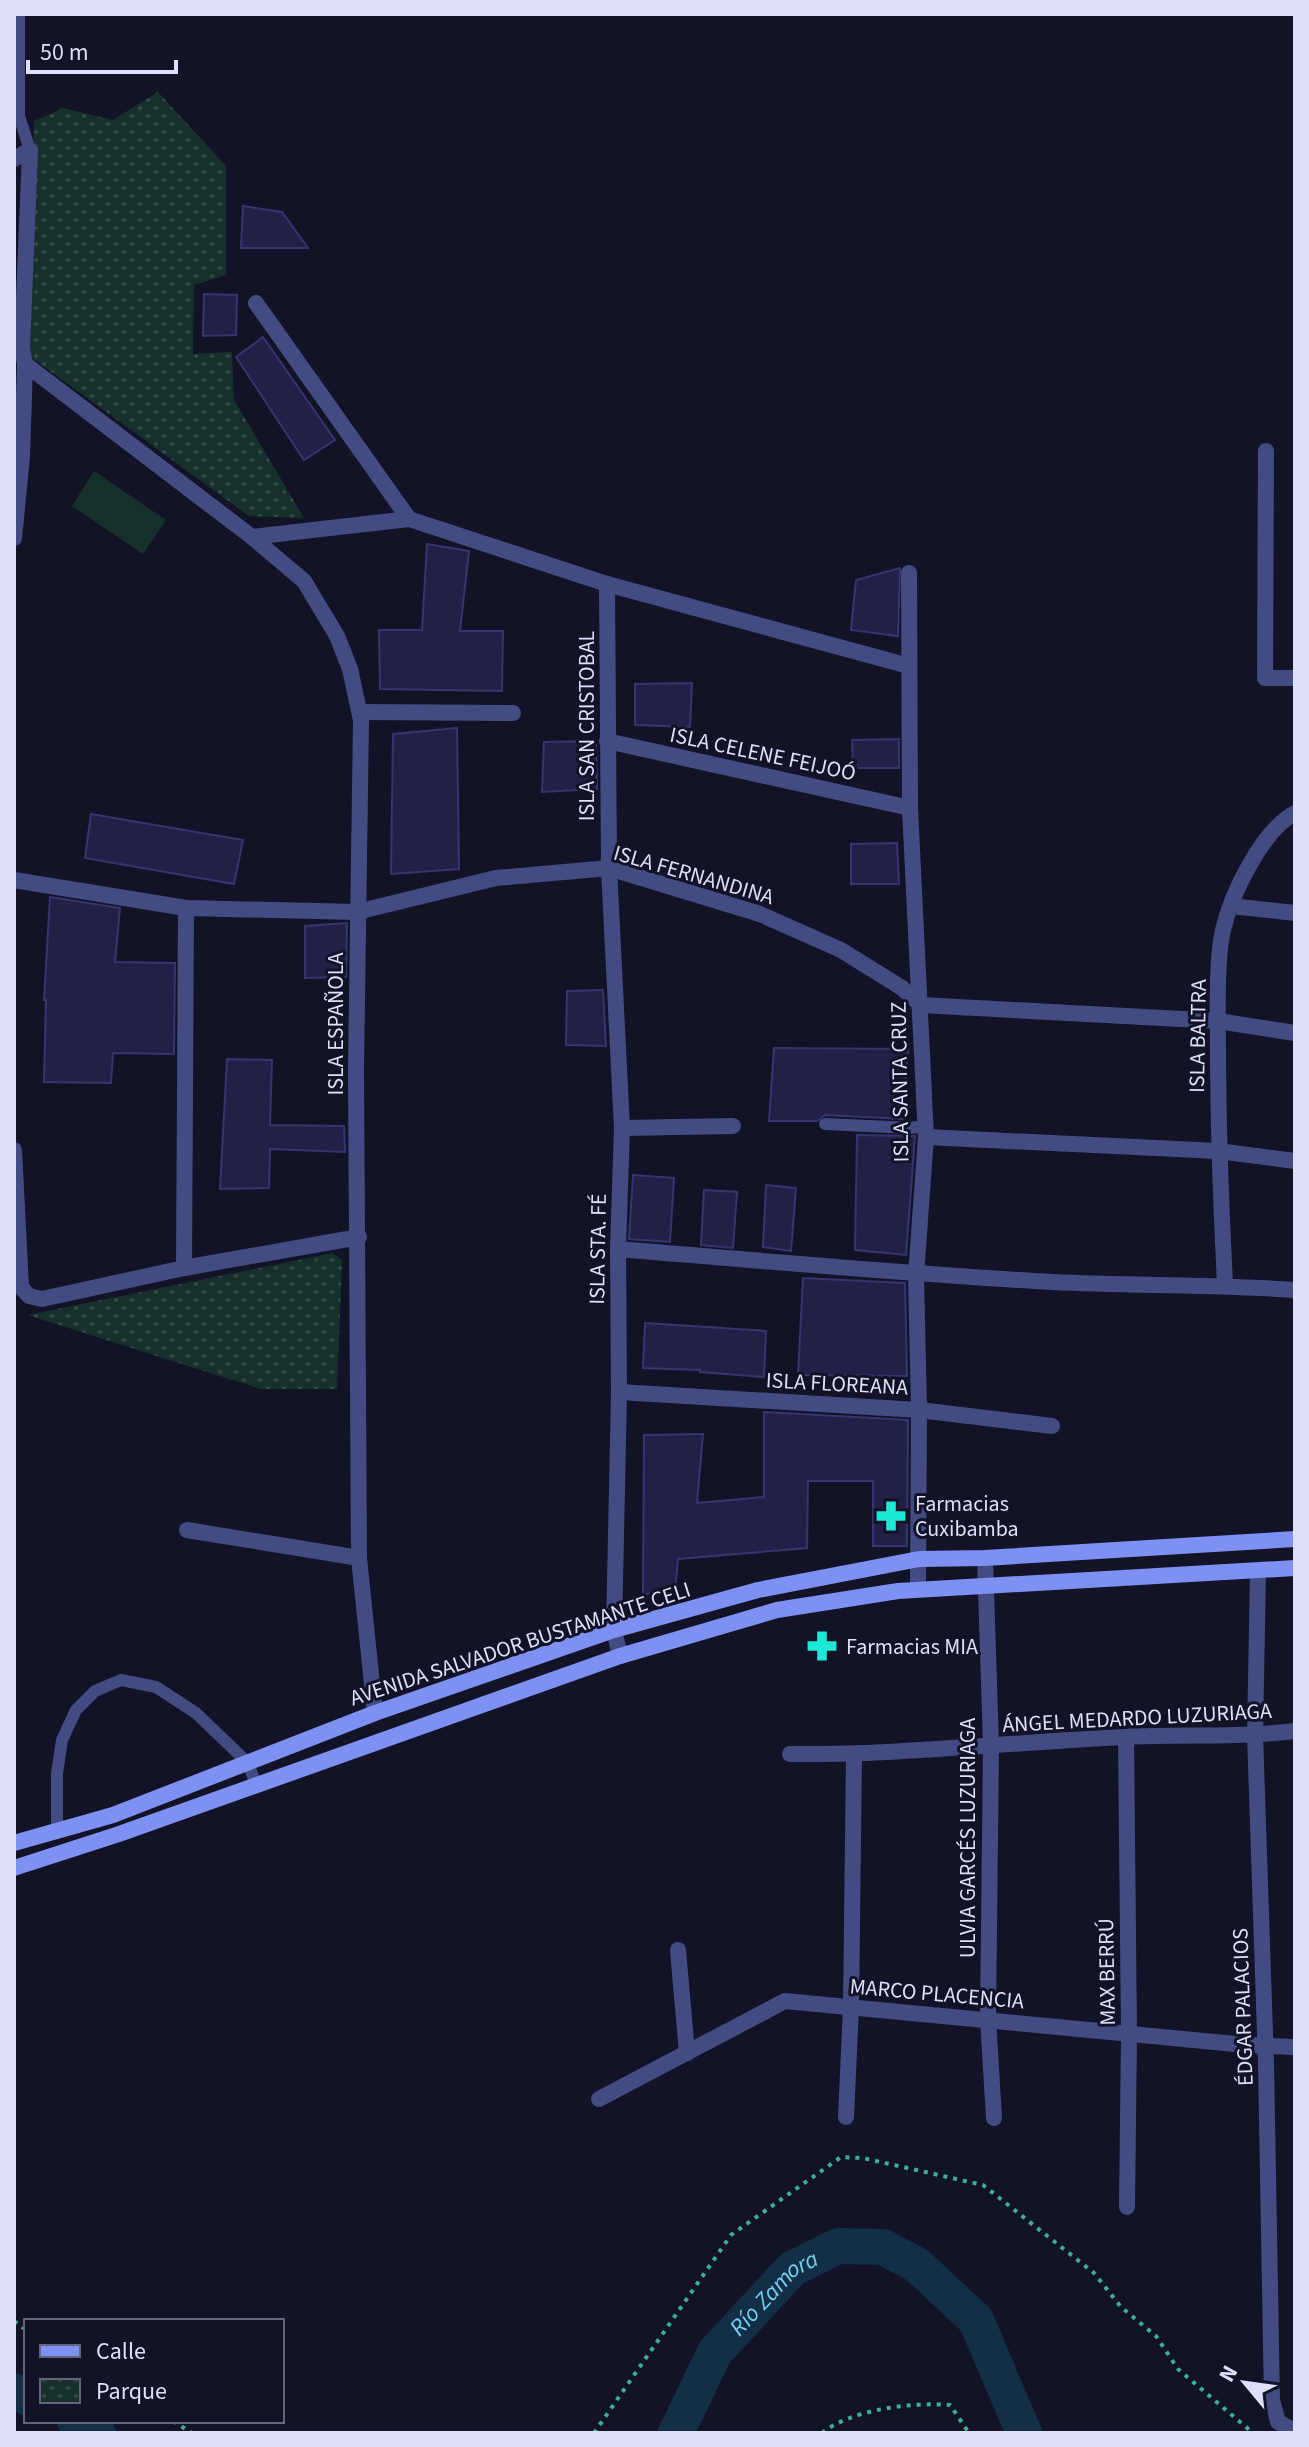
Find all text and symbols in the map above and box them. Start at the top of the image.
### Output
scale bar [28,24,176,74]
text: 50 m [40,35,89,70]
street label: ISLA SAN CRISTOBAL [571,630,603,821]
street label: ISLA CELENE FEIJOÓ [667,719,859,789]
street label: ISLA FERNANDINA [610,837,778,913]
street label: ISLA ESPAÑOLA [320,953,352,1095]
street label: ISLA BALTRA [1181,979,1215,1093]
street label: ISLA SANTA CRUZ [883,1001,917,1163]
street label: ISLA STA. FÉ [581,1193,615,1305]
street label: ISLA FLOREANA [765,1364,909,1404]
place label: Farmacias Cuxibamba [915,1488,1019,1545]
pharmacy icon: Farmacias Cuxibamba [874,1499,908,1533]
street label: AVENIDA SALVADOR BUSTAMANTE CELI [346,1574,695,1714]
pharmacy icon: Farmacias MIA [805,1629,839,1663]
place label: Farmacias MIA [846,1631,978,1663]
street label: ÁNGEL MEDARDO LUZURIAGA [1001,1695,1273,1741]
street label: ULVIA GARCÉS LUZURIAGA [952,1718,984,1958]
street label: MAX BERRÚ [1090,1918,1124,2026]
street label: ÉDGAR PALACIOS [1224,1927,1262,2086]
street label: MARCO PLACENCIA [848,1970,1026,2018]
water label: Río Zamora [721,2241,825,2344]
legend [24,2319,284,2423]
text: Calle [96,2334,146,2369]
north arrow [1205,2343,1285,2423]
text: N [1211,2360,1246,2388]
text: Parque [96,2374,167,2409]

